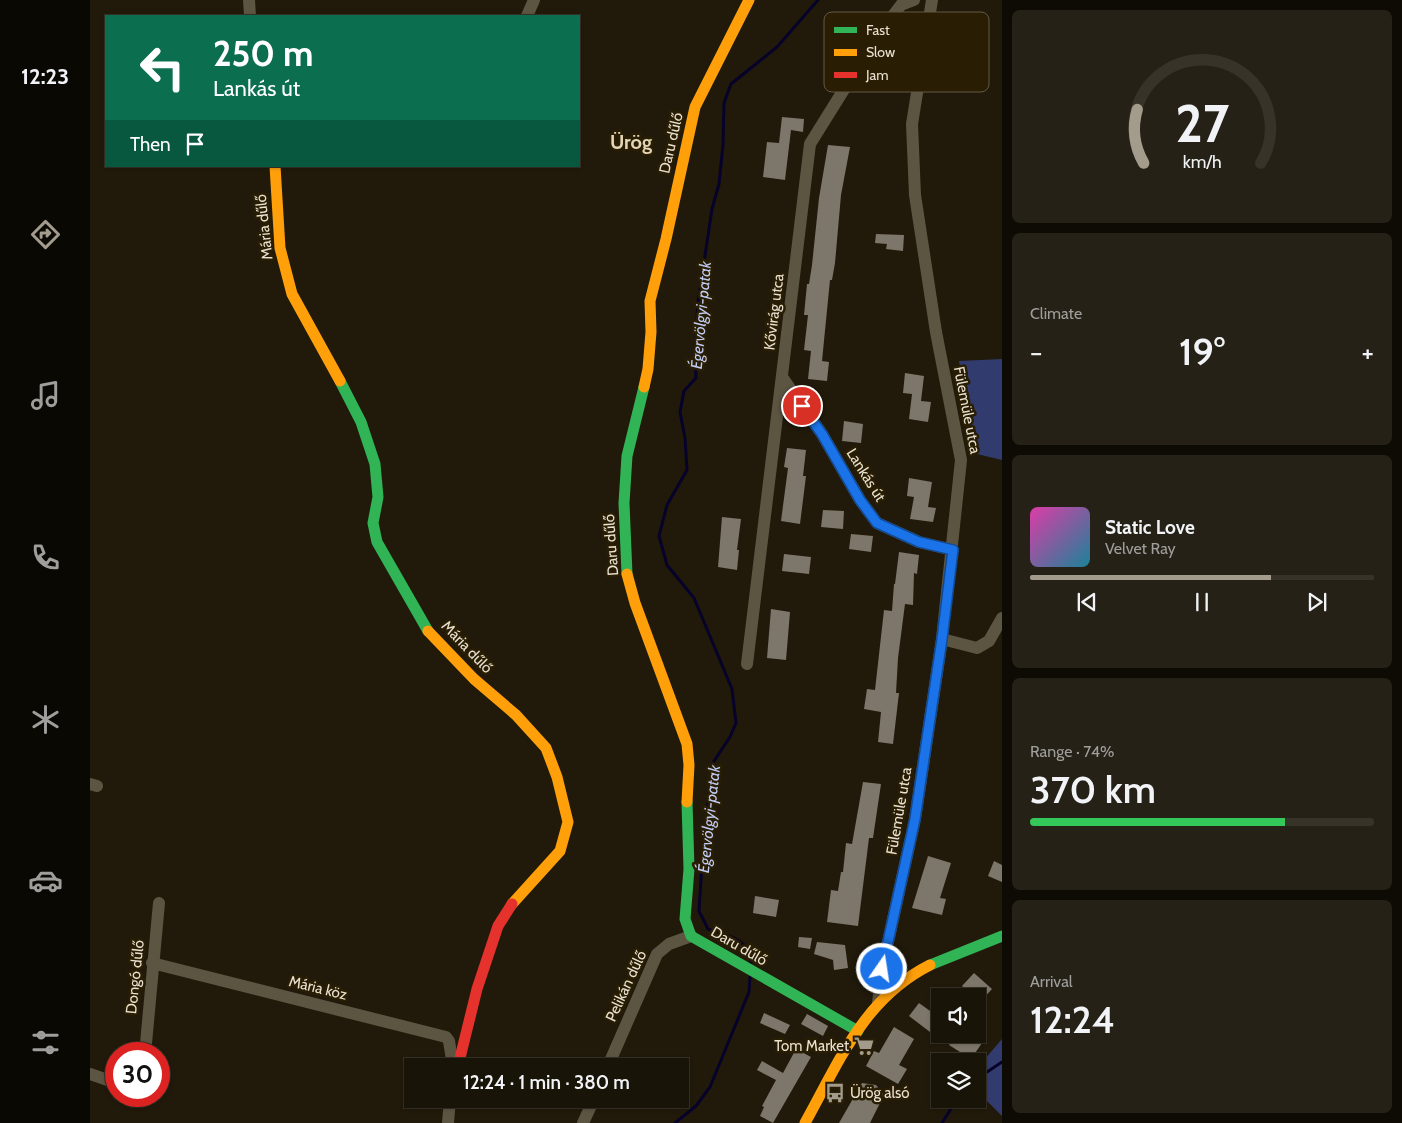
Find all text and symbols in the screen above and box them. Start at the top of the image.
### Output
legend [824,12,989,92]
text: Fast [866,21,890,39]
text: 250 m [213,32,313,75]
icon: left [130,35,195,100]
text: Slow [866,43,895,61]
text: 12:23 [21,63,69,90]
text: Jam [865,66,888,84]
text: Lankás út [213,75,300,102]
text: 27 [1175,92,1229,155]
street label: Daru dűlő [655,111,687,175]
icon: arrive [181,130,209,158]
district label: Ürög [610,130,652,154]
text: Then [130,133,171,156]
text: km/h [1182,151,1222,172]
street label: Mária dűlő [252,193,276,261]
icon: directions [28,217,63,252]
water label: Égervölgyi-patak [686,259,715,370]
street label: Kővirág utca [760,272,788,351]
text: Climate [1030,304,1082,323]
text: 19° [1179,328,1225,375]
text: − [1030,335,1042,369]
text: + [1362,335,1374,369]
street label: Fülemüle utca [950,365,984,456]
icon: music [28,378,63,413]
pin [781,385,823,427]
icon: arrive [788,392,816,420]
street label: Lankás út [843,445,889,505]
street label: Daru dűlő [600,513,622,577]
text: Static Love [1105,516,1195,539]
text: Velvet Ray [1105,539,1176,558]
icon: phone [28,540,63,575]
icon: previous [1073,588,1101,616]
icon: pause [1188,588,1216,616]
icon: next [1303,588,1331,616]
street label: Mária dűlő [438,617,496,677]
icon: climate [28,702,63,737]
text: Range · 74% [1030,742,1114,761]
water label: Égervölgyi-patak [693,763,724,874]
street label: Fülemüle utca [882,765,916,856]
text: 370 km [1030,766,1156,813]
icon: car [28,863,63,898]
street label: Daru dűlő [708,923,770,969]
street label: Dongó dűlő [122,939,148,1015]
position arrow [855,942,907,994]
street label: Pelikán dűlő [602,948,650,1024]
street label: Mária köz [287,972,349,1004]
text: Arrival [1030,972,1073,991]
map controls [931,988,986,1108]
button: sound [931,988,986,1043]
text: 12:24 [1030,996,1115,1043]
icon: filters [28,1025,63,1060]
supermarket icon: Tom Market [853,1035,875,1057]
place label: Tom Market [774,1037,849,1055]
speed limit sign: 30 [105,1042,170,1107]
button: layers [931,1053,986,1108]
text: 12:24 · 1 min · 380 m [463,1071,630,1094]
bus stop icon: Ürög alsó [824,1082,846,1104]
place label: Ürög alsó [850,1084,909,1102]

